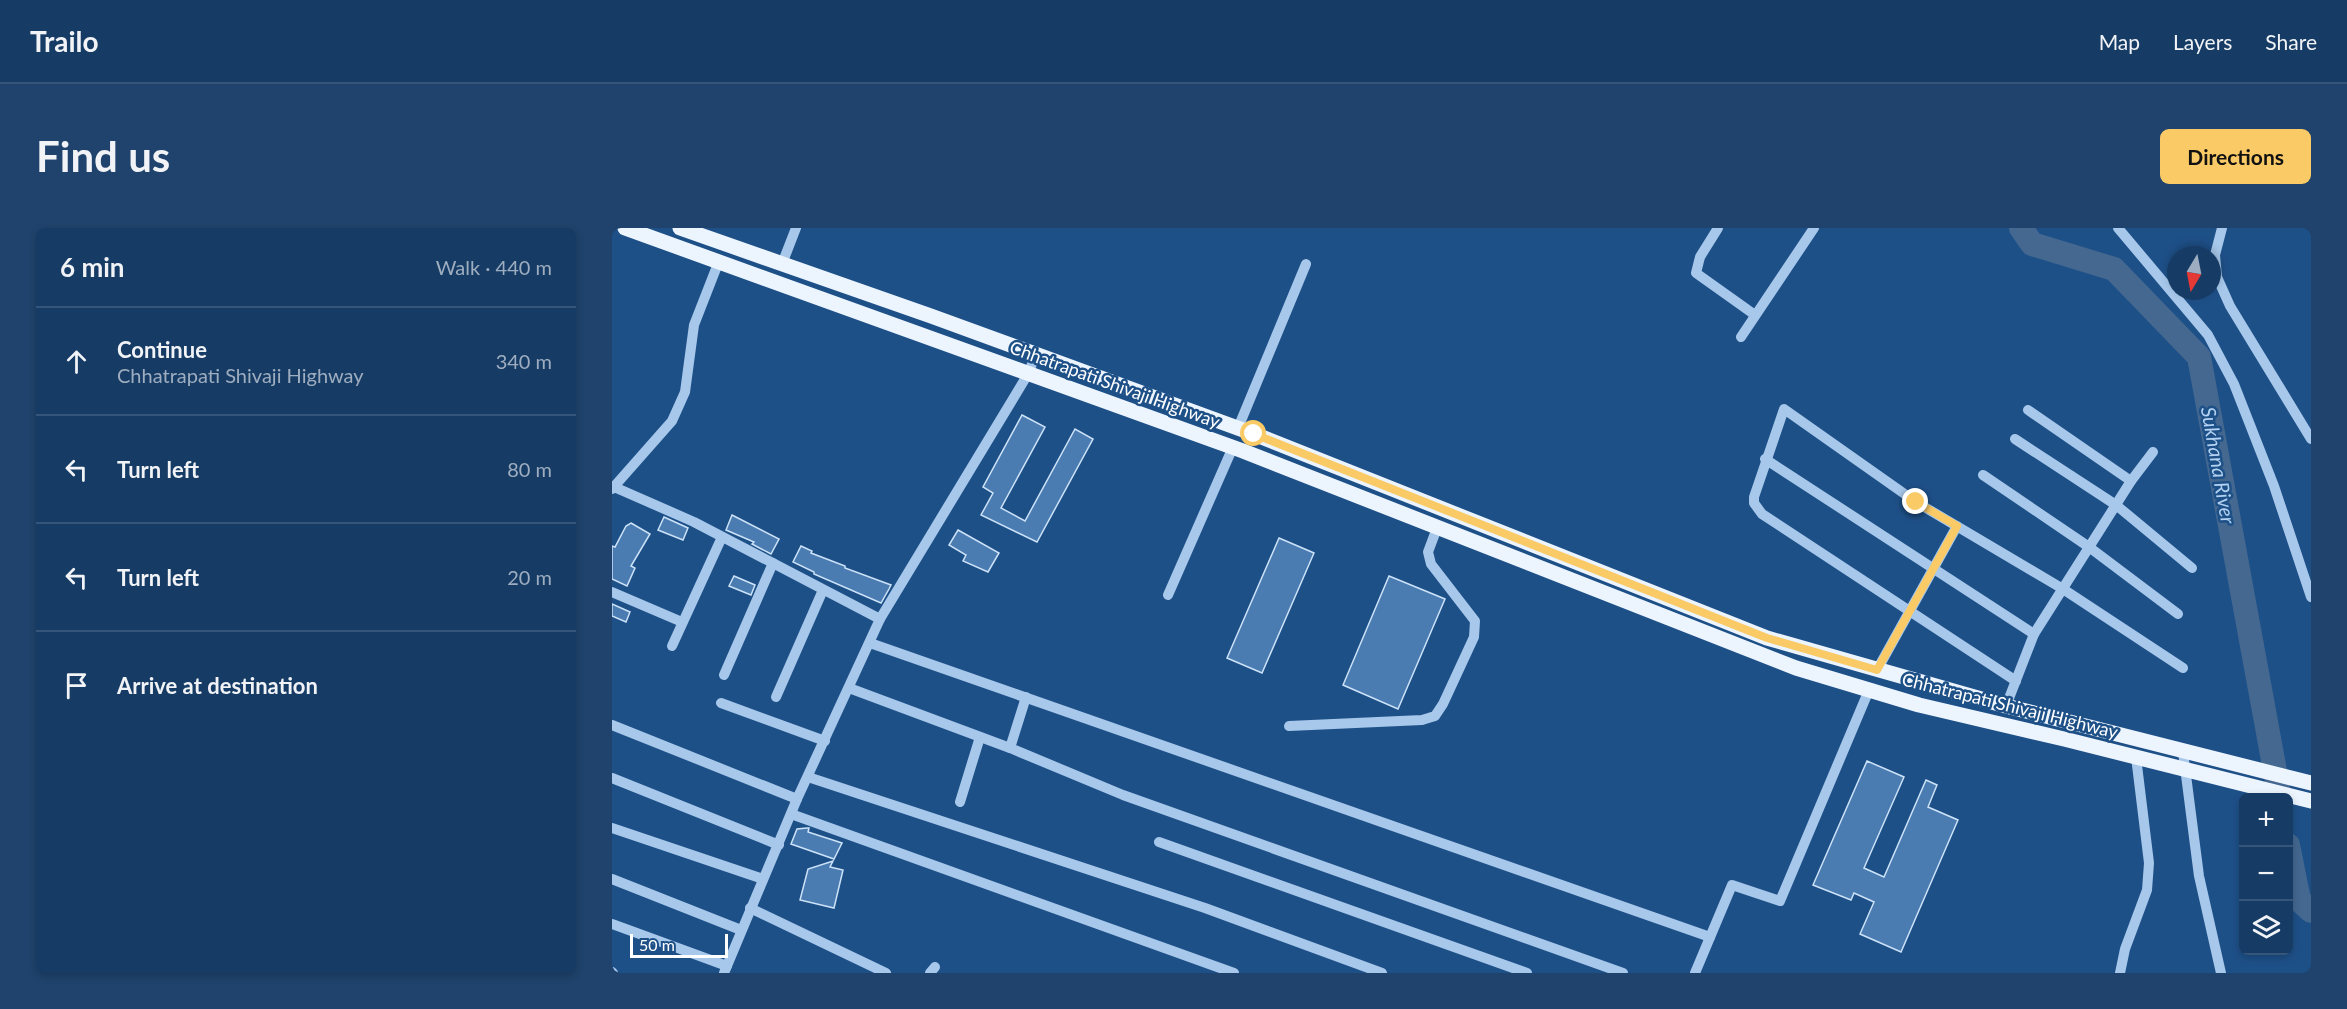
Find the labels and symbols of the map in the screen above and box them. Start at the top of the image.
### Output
north arrow [2167,246,2221,300]
street label: Chhatrapati Shivaji Highway [1007,336,1224,433]
water label: Sukhana River [2197,405,2241,526]
route start [1240,420,1266,446]
route end [1902,488,1928,514]
street label: Chhatrapati Shivaji Highway [1900,667,2121,743]
scale bar [630,931,728,958]

